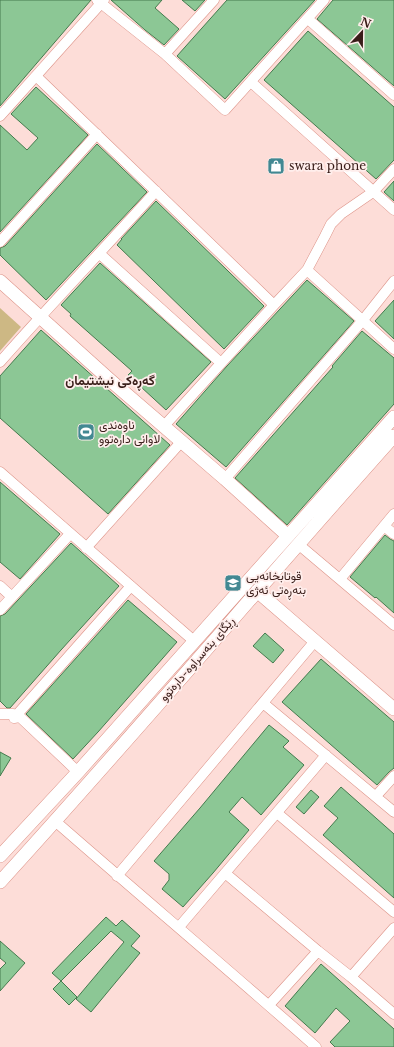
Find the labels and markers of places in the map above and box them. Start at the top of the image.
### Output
shop icon: swara phone [266,156,286,176]
place label: swara phone [289,158,366,173]
place label: ناوەندی لاوانی دارەتوو [99,417,160,447]
sports icon: ناوەندی لاوانی دارەتوو [76,422,96,442]
place label: قوتابخانەیی بنەڕەتی ئەژی [246,568,306,600]
school or university icon: قوتابخانەیی بنەڕەتی ئەژی [223,573,243,593]

